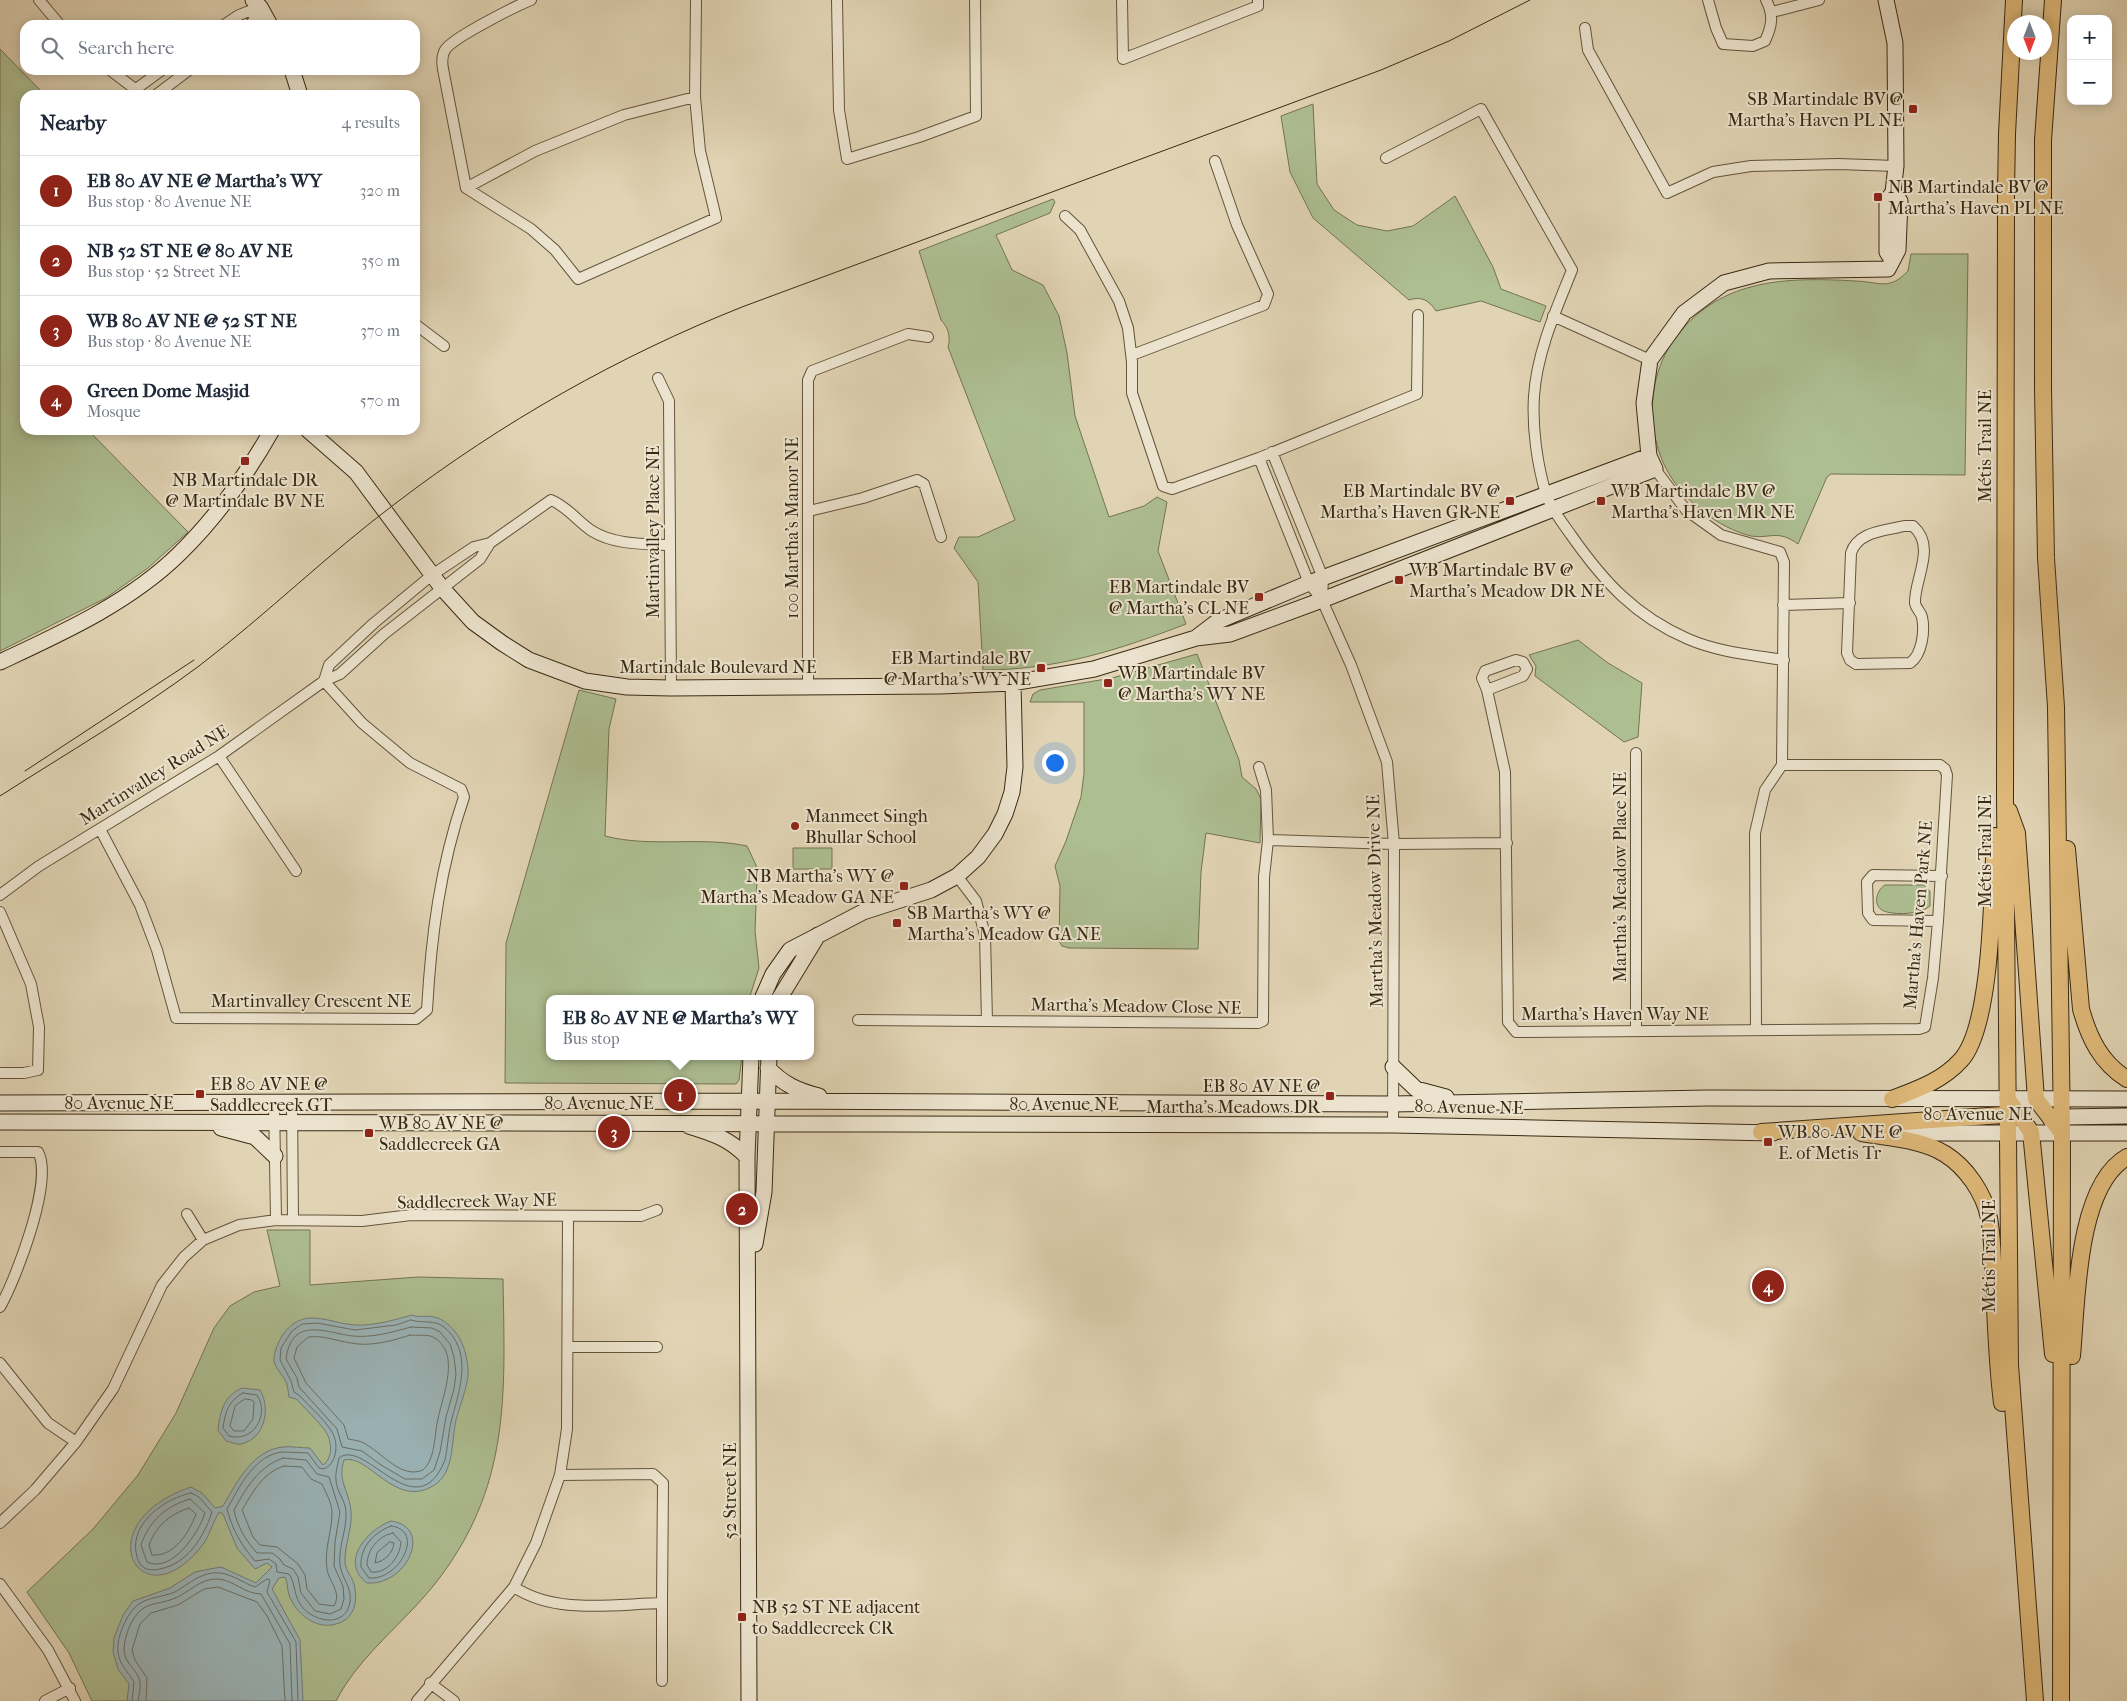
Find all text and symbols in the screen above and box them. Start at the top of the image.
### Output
north arrow [2007,15,2052,60]
map controls [2067,15,2112,105]
button: + [2067,15,2112,60]
search box [20,20,420,75]
icon: search [38,34,66,62]
text: Search here [78,37,174,59]
button: − [2067,60,2112,105]
place label: SB Martindale BV @ Martha's Haven PL NE [1727,89,1904,131]
marker: SB Martindale BV @ Martha's Haven PL NE [1907,103,1919,115]
text: Nearby [40,111,106,135]
text: 4 results [342,113,400,132]
text: EB 80 AV NE @ Martha's WY [87,170,322,192]
place label: NB Martindale BV @ Martha's Haven PL NE [1888,177,2064,219]
text: 1 [53,181,59,200]
text: 320 m [360,181,400,200]
marker: NB Martindale BV @ Martha's Haven PL NE [1872,191,1884,203]
text: Bus stop · 80 Avenue NE [87,192,252,211]
text: NB 52 ST NE @ 80 AV NE [87,240,293,262]
text: 2 [52,251,60,270]
text: 350 m [361,251,400,270]
text: Bus stop · 52 Street NE [87,262,240,281]
text: WB 80 AV NE @ 52 ST NE [87,310,297,332]
text: 3 [53,321,59,340]
text: 370 m [360,321,400,340]
text: Bus stop · 80 Avenue NE [87,332,252,351]
text: Green Dome Masjid [87,380,249,402]
street label: Métis Trail NE [1975,389,1996,503]
text: 4 [51,391,61,410]
text: 570 m [360,391,400,410]
text: Mosque [87,402,141,421]
street label: 100 Martha's Manor NE [782,437,803,619]
street label: Martinvalley Place NE [643,446,664,618]
marker: NB Martindale DR @ Martindale BV NE [239,455,251,467]
place label: NB Martindale DR @ Martindale BV NE [165,470,325,512]
place label: EB Martindale BV @ Martha's Haven GR NE [1320,481,1501,523]
place label: WB Martindale BV @ Martha's Haven MR NE [1610,481,1795,523]
marker: EB Martindale BV @ Martha's Haven GR NE [1504,495,1516,507]
marker: WB Martindale BV @ Martha's Haven MR NE [1595,495,1607,507]
place label: WB Martindale BV @ Martha's Meadow DR NE [1408,560,1605,602]
marker: WB Martindale BV @ Martha's Meadow DR NE [1393,574,1405,586]
place label: EB Martindale BV @ Martha's CL NE [1109,577,1250,619]
marker: EB Martindale BV @ Martha's CL NE [1253,591,1265,603]
place label: EB Martindale BV @ Martha's WY NE [884,648,1032,690]
street label: Martindale Boulevard NE [619,657,817,678]
marker: EB Martindale BV @ Martha's WY NE [1035,662,1047,674]
place label: WB Martindale BV @ Martha's WY NE [1117,663,1266,705]
marker: WB Martindale BV @ Martha's WY NE [1102,677,1114,689]
street label: Martinvalley Road NE [76,721,233,830]
your location [1042,750,1068,776]
street label: Martha's Meadow Place NE [1610,772,1631,982]
street label: Martha's Meadow Drive NE [1363,794,1388,1008]
street label: Métis Trail NE [1975,794,1996,908]
place label: Manmeet Singh Bhullar School [805,806,928,848]
marker: Manmeet Singh Bhullar School [789,820,801,832]
street label: Martha's Haven Park NE [1900,820,1937,1011]
place label: NB Martha's WY @ Martha's Meadow GA NE [700,866,895,908]
marker: NB Martha's WY @ Martha's Meadow GA NE [898,880,910,892]
place label: SB Martha's WY @ Martha's Meadow GA NE [907,903,1101,945]
marker: SB Martha's WY @ Martha's Meadow GA NE [891,917,903,929]
street label: Martinvalley Crescent NE [211,991,411,1012]
street label: Martha's Meadow Close NE [1030,994,1242,1019]
popup [546,995,814,1060]
street label: Martha's Haven Way NE [1521,1004,1709,1025]
text: EB 80 AV NE @ Martha's WY [562,1007,798,1029]
text: Bus stop [562,1029,620,1048]
place label: EB 80 AV NE @ Saddlecreek GT [210,1074,333,1116]
pin: 1 [664,1076,696,1114]
place label: EB 80 AV NE @ Martha's Meadows DR [1146,1076,1321,1118]
marker: EB 80 AV NE @ Saddlecreek GT [194,1088,206,1100]
marker: EB 80 AV NE @ Martha's Meadows DR [1324,1090,1336,1102]
street label: 80 Avenue NE [64,1093,174,1114]
street label: 80 Avenue NE [544,1093,654,1114]
street label: 80 Avenue NE [1009,1094,1119,1115]
street label: 80 Avenue NE [1414,1096,1524,1119]
street label: 80 Avenue NE [1923,1104,2033,1125]
place label: WB 80 AV NE @ Saddlecreek GA [378,1113,504,1155]
pin: 3 [598,1113,630,1151]
place label: WB 80 AV NE @ E. of Metis Tr [1777,1122,1903,1164]
marker: WB 80 AV NE @ Saddlecreek GA [363,1127,375,1139]
marker: WB 80 AV NE @ E. of Metis Tr [1762,1136,1774,1148]
street label: Saddlecreek Way NE [397,1190,557,1213]
pin: 2 [726,1190,758,1228]
street label: Métis Trail NE [1979,1199,2000,1313]
pin: 4 [1752,1267,1784,1305]
street label: 52 Street NE [720,1443,741,1539]
place label: NB 52 ST NE adjacent to Saddlecreek CR [752,1597,921,1639]
marker: NB 52 ST NE adjacent to Saddlecreek CR [736,1611,748,1623]

